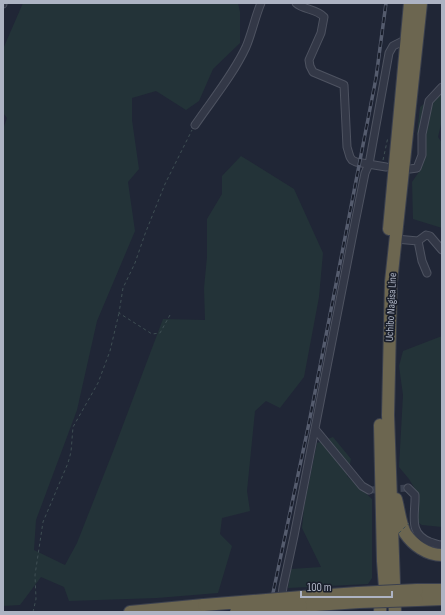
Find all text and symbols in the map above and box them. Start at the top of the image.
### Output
street label: Uchibo Nagisa Line [383,272,399,342]
scale bar [301,573,392,599]
text: 100 m [307,580,332,595]

